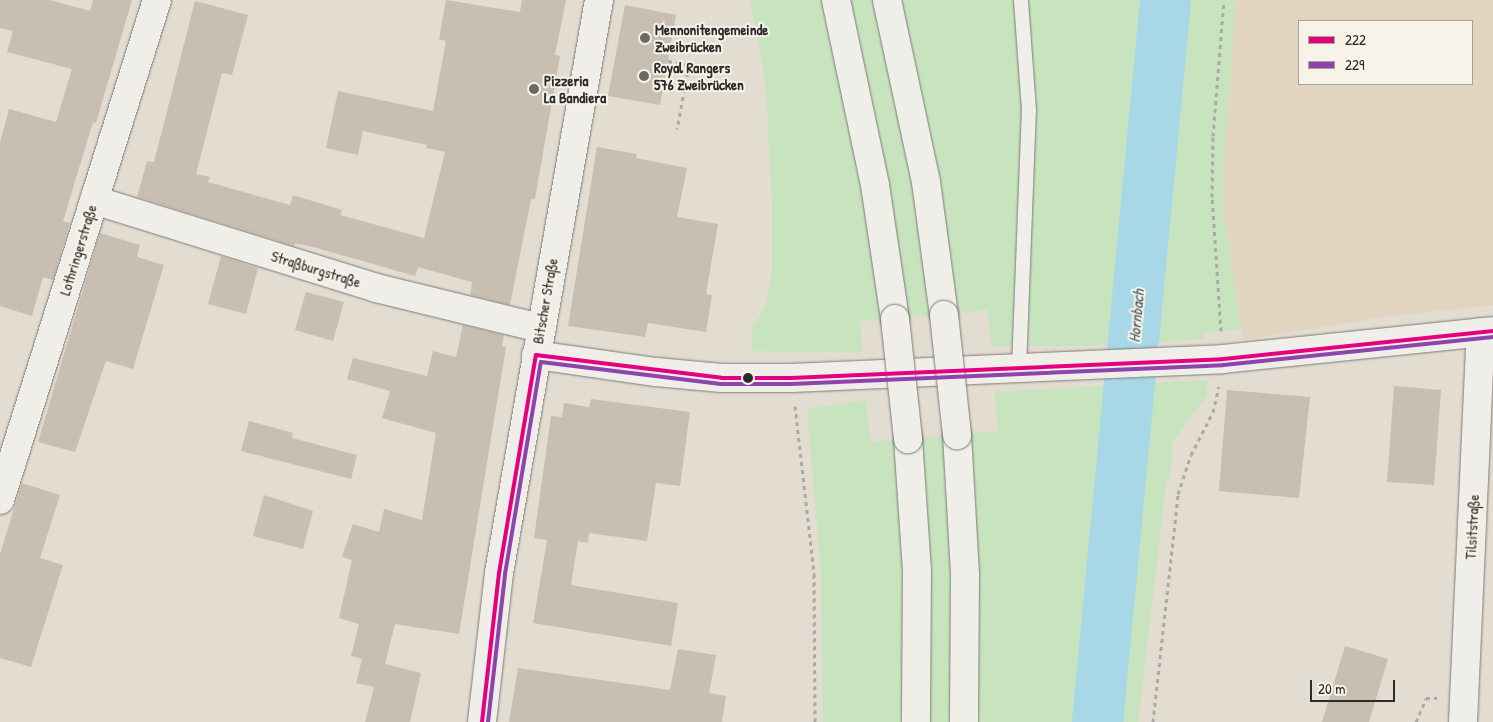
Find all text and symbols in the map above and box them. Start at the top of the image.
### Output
place label: Mennonitengemeinde Zweibrücken [655,20,768,55]
legend [1298,20,1473,85]
text: 222 [1345,29,1366,50]
marker: Mennonitengemeinde Zweibrücken [639,32,651,44]
text: 229 [1345,54,1365,75]
place label: Royal Rangers 576 Zweibrücken [654,58,744,93]
marker: Royal Rangers 576 Zweibrücken [638,70,650,82]
place label: Pizzeria La Bandiera [544,71,606,106]
marker: Pizzeria La Bandiera [528,83,540,95]
street label: Lothringerstraße [56,202,100,298]
street label: Straßburgstraße [269,247,363,291]
street label: Bitscher Straße [529,257,561,345]
water label: Hornbach [1124,289,1148,343]
unlabelled marker [743,373,753,383]
street label: Tilsitstraße [1461,494,1483,560]
scale bar [1313,670,1398,702]
text: 20 m [1318,678,1345,699]

